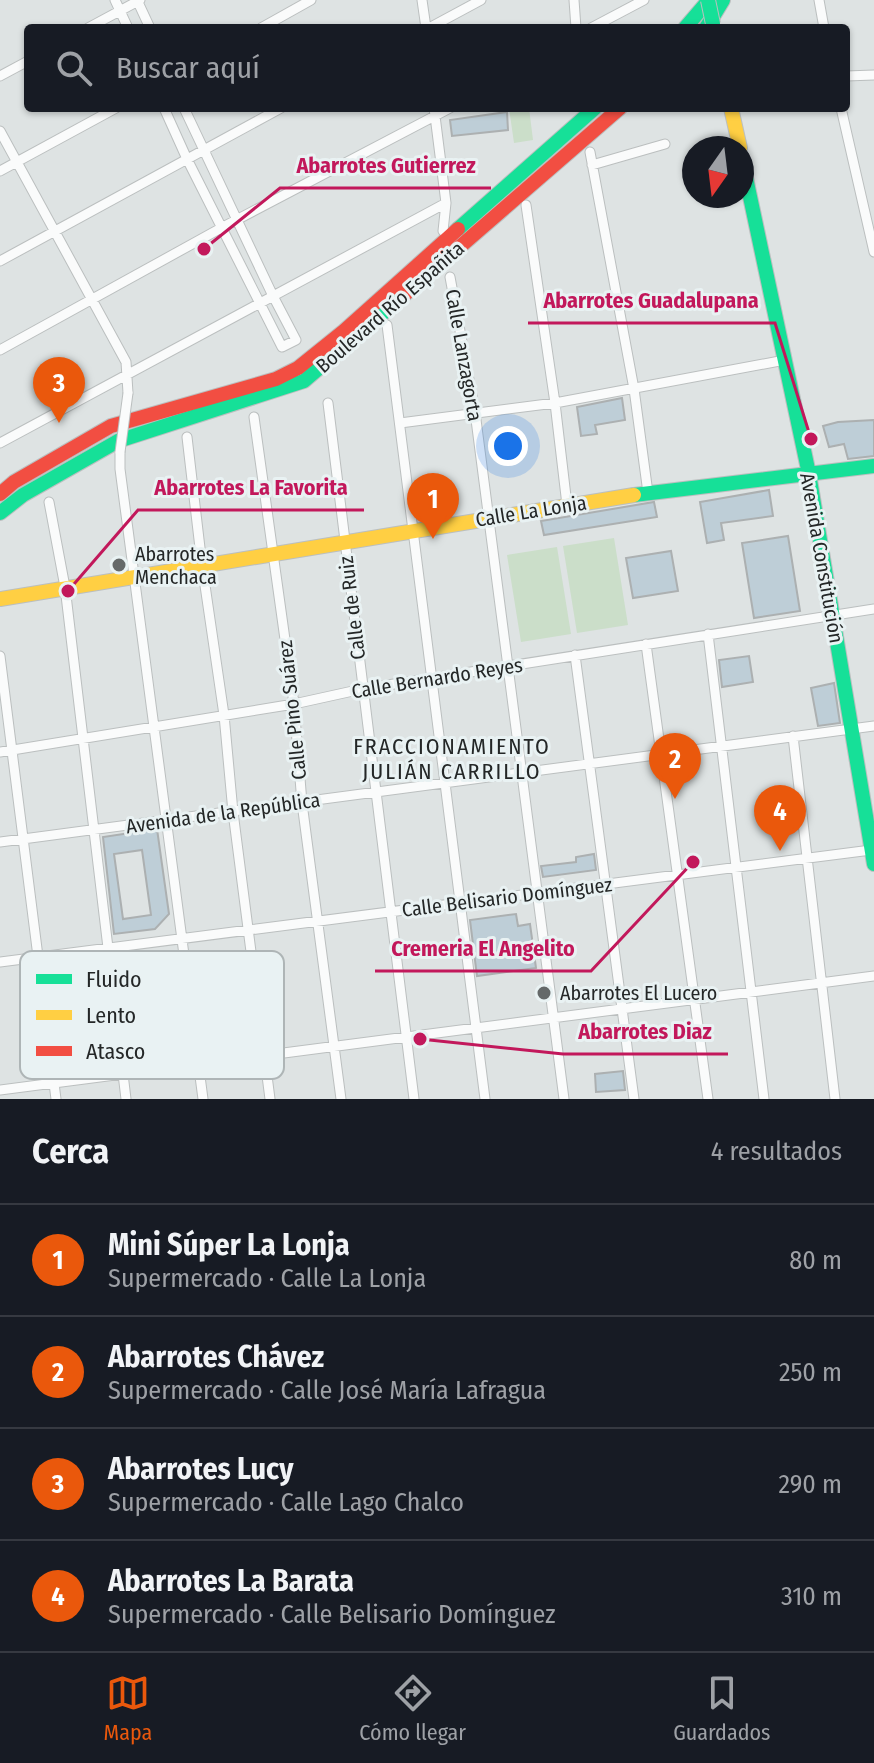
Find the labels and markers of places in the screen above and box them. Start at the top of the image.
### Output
callout: Abarrotes Gutierrez [280,142,491,188]
callout: Abarrotes Guadalupana [528,277,775,323]
pin: 3 [33,357,85,423]
callout: Abarrotes La Favorita [138,464,364,510]
pin: 1 [407,473,459,539]
place label: Abarrotes Menchaca [135,542,217,589]
marker: Abarrotes Menchaca [110,556,128,574]
pin: 2 [649,733,701,799]
pin: 4 [754,785,806,851]
callout: Cremeria El Angelito [375,925,591,971]
place label: Abarrotes El Lucero [560,981,717,1005]
marker: Abarrotes El Lucero [535,984,553,1002]
callout: Abarrotes Diaz [563,1008,728,1054]

